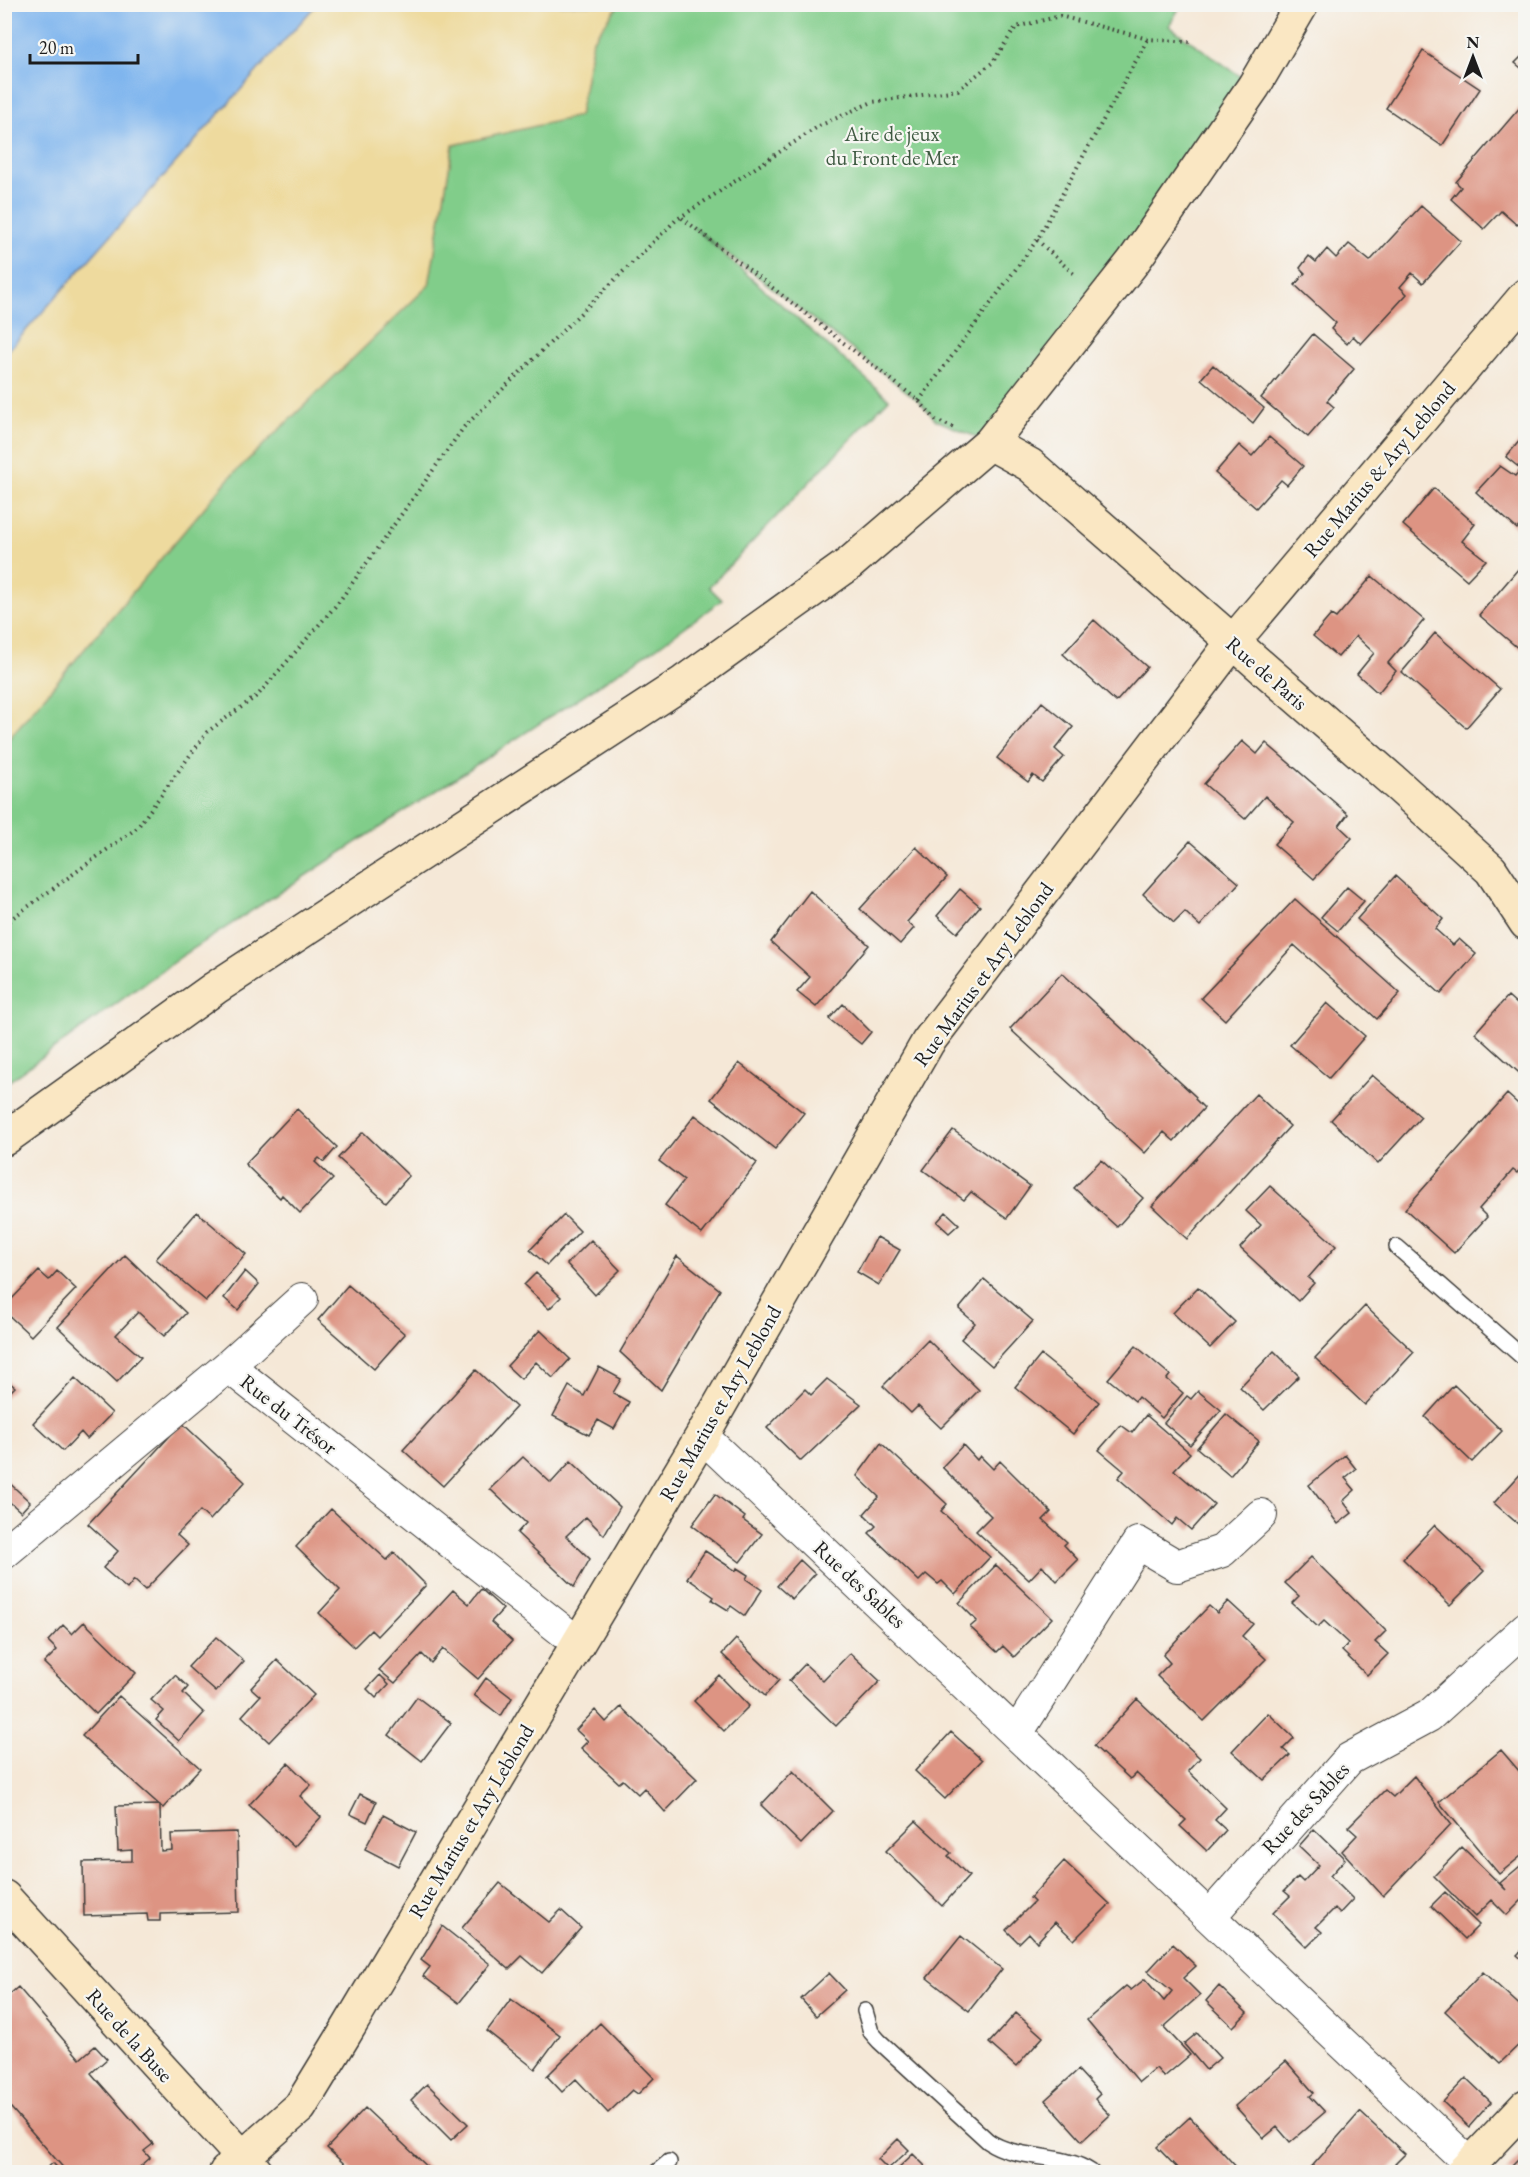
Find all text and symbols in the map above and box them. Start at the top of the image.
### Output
scale bar [30,27,138,65]
north arrow [1443,27,1503,87]
text: N [1467,32,1480,53]
text: 20 m [39,36,74,59]
park label: Aire de jeux du Front de Mer [826,120,958,171]
street label: Rue Marius & Ary Leblond [1297,375,1461,563]
street label: Rue de Paris [1221,630,1313,716]
street label: Rue Marius et Ary Leblond [907,876,1059,1072]
street label: Rue Marius et Ary Leblond [653,1300,787,1506]
street label: Rue du Trésor [235,1368,343,1460]
street label: Rue des Sables [808,1534,912,1634]
street label: Rue Marius et Ary Leblond [402,1719,540,1923]
street label: Rue des Sables [1255,1756,1355,1860]
street label: Rue de la Buse [81,1982,179,2088]

